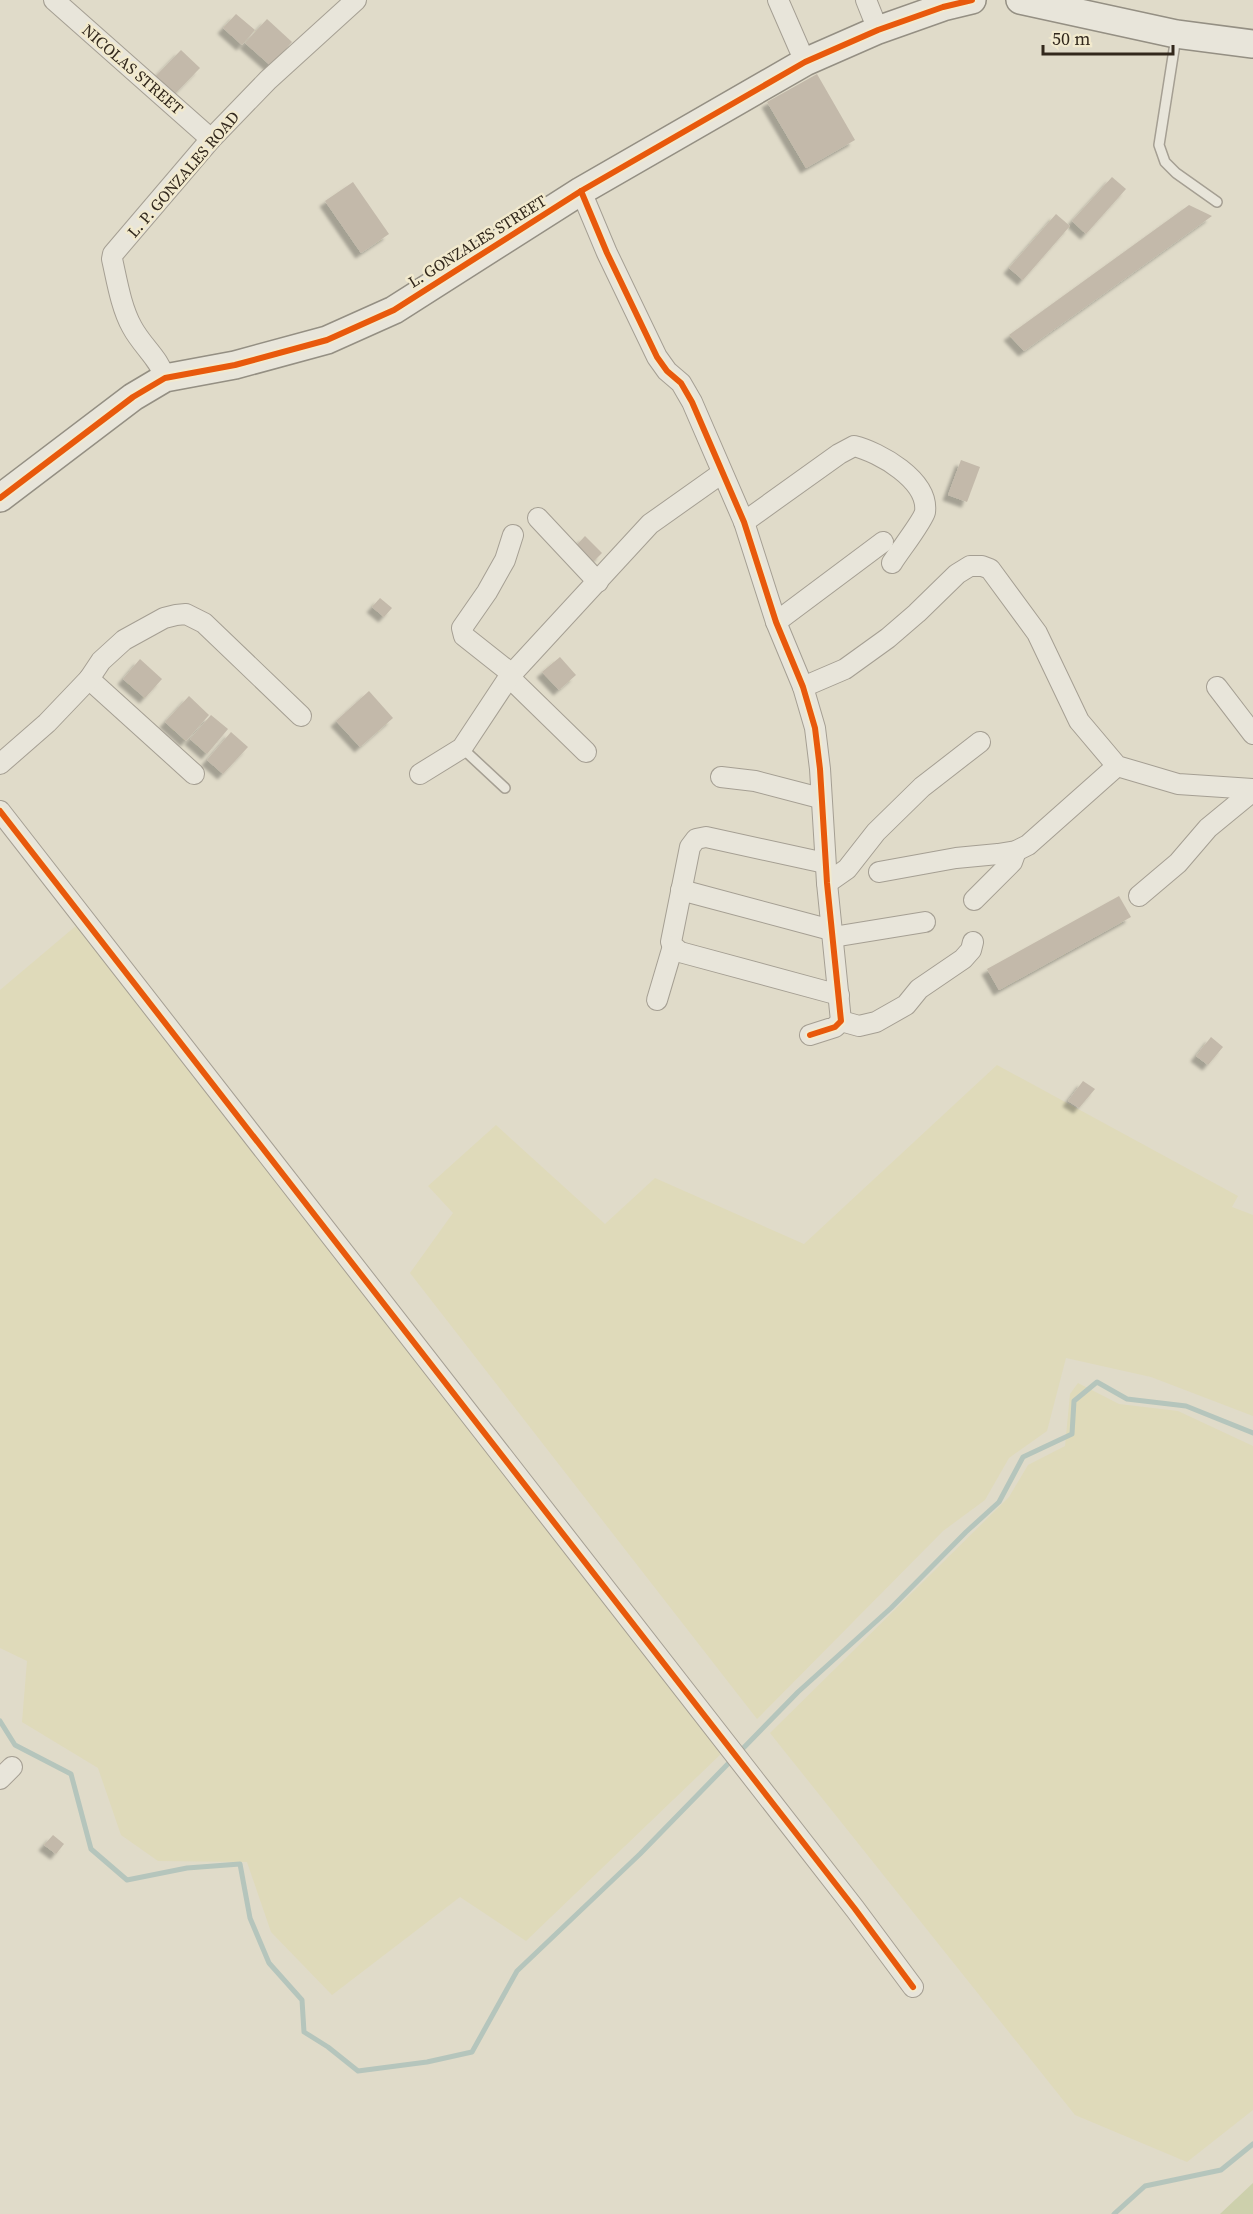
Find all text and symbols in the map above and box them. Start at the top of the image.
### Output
scale bar [1043,18,1174,56]
street label: NICOLAS STREET [78,19,189,119]
text: 50 m [1052,26,1090,51]
street label: L. P. GONZALES ROAD [122,106,244,242]
street label: L. GONZALES STREET [404,189,551,292]

